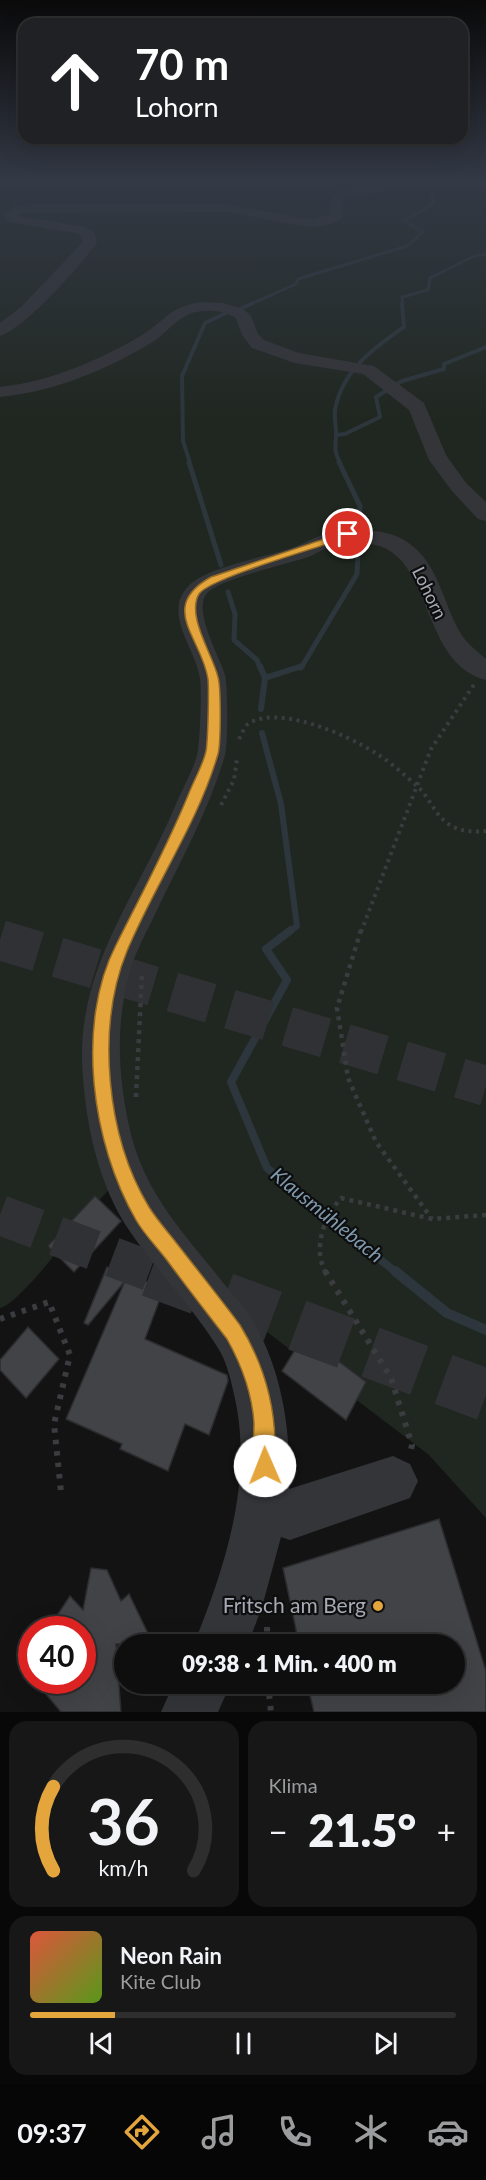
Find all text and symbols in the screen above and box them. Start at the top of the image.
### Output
text: 70 m [135,39,229,89]
icon: ahead [36,42,114,120]
text: Lohorn [135,90,218,123]
pin [322,508,373,559]
icon: arrive [331,517,364,550]
street label: Lohorn [408,563,452,622]
water label: Klausmühlebach [267,1162,388,1267]
position arrow [233,1434,297,1498]
place label: Fritsch am Berg [223,1592,366,1617]
marker: Fritsch am Berg [371,1599,385,1613]
speed limit sign: 40 [18,1616,96,1694]
text: 09:38 · 1 Min. · 400 m [182,1650,397,1677]
text: Klima [269,1773,318,1797]
text: 36 [88,1783,160,1858]
text: 21.5° [308,1803,416,1857]
text: − [269,1811,288,1851]
text: + [437,1811,456,1851]
text: km/h [99,1855,149,1881]
text: Neon Rain [120,1942,222,1969]
text: Kite Club [120,1969,201,1993]
icon: previous [85,2027,118,2060]
icon: pause [227,2027,260,2060]
icon: next [369,2027,402,2060]
icon: directions [121,2111,163,2153]
icon: music [198,2111,240,2153]
icon: phone [274,2111,316,2153]
icon: climate [350,2111,392,2153]
icon: car [427,2111,469,2153]
text: 09:37 [17,2116,87,2149]

